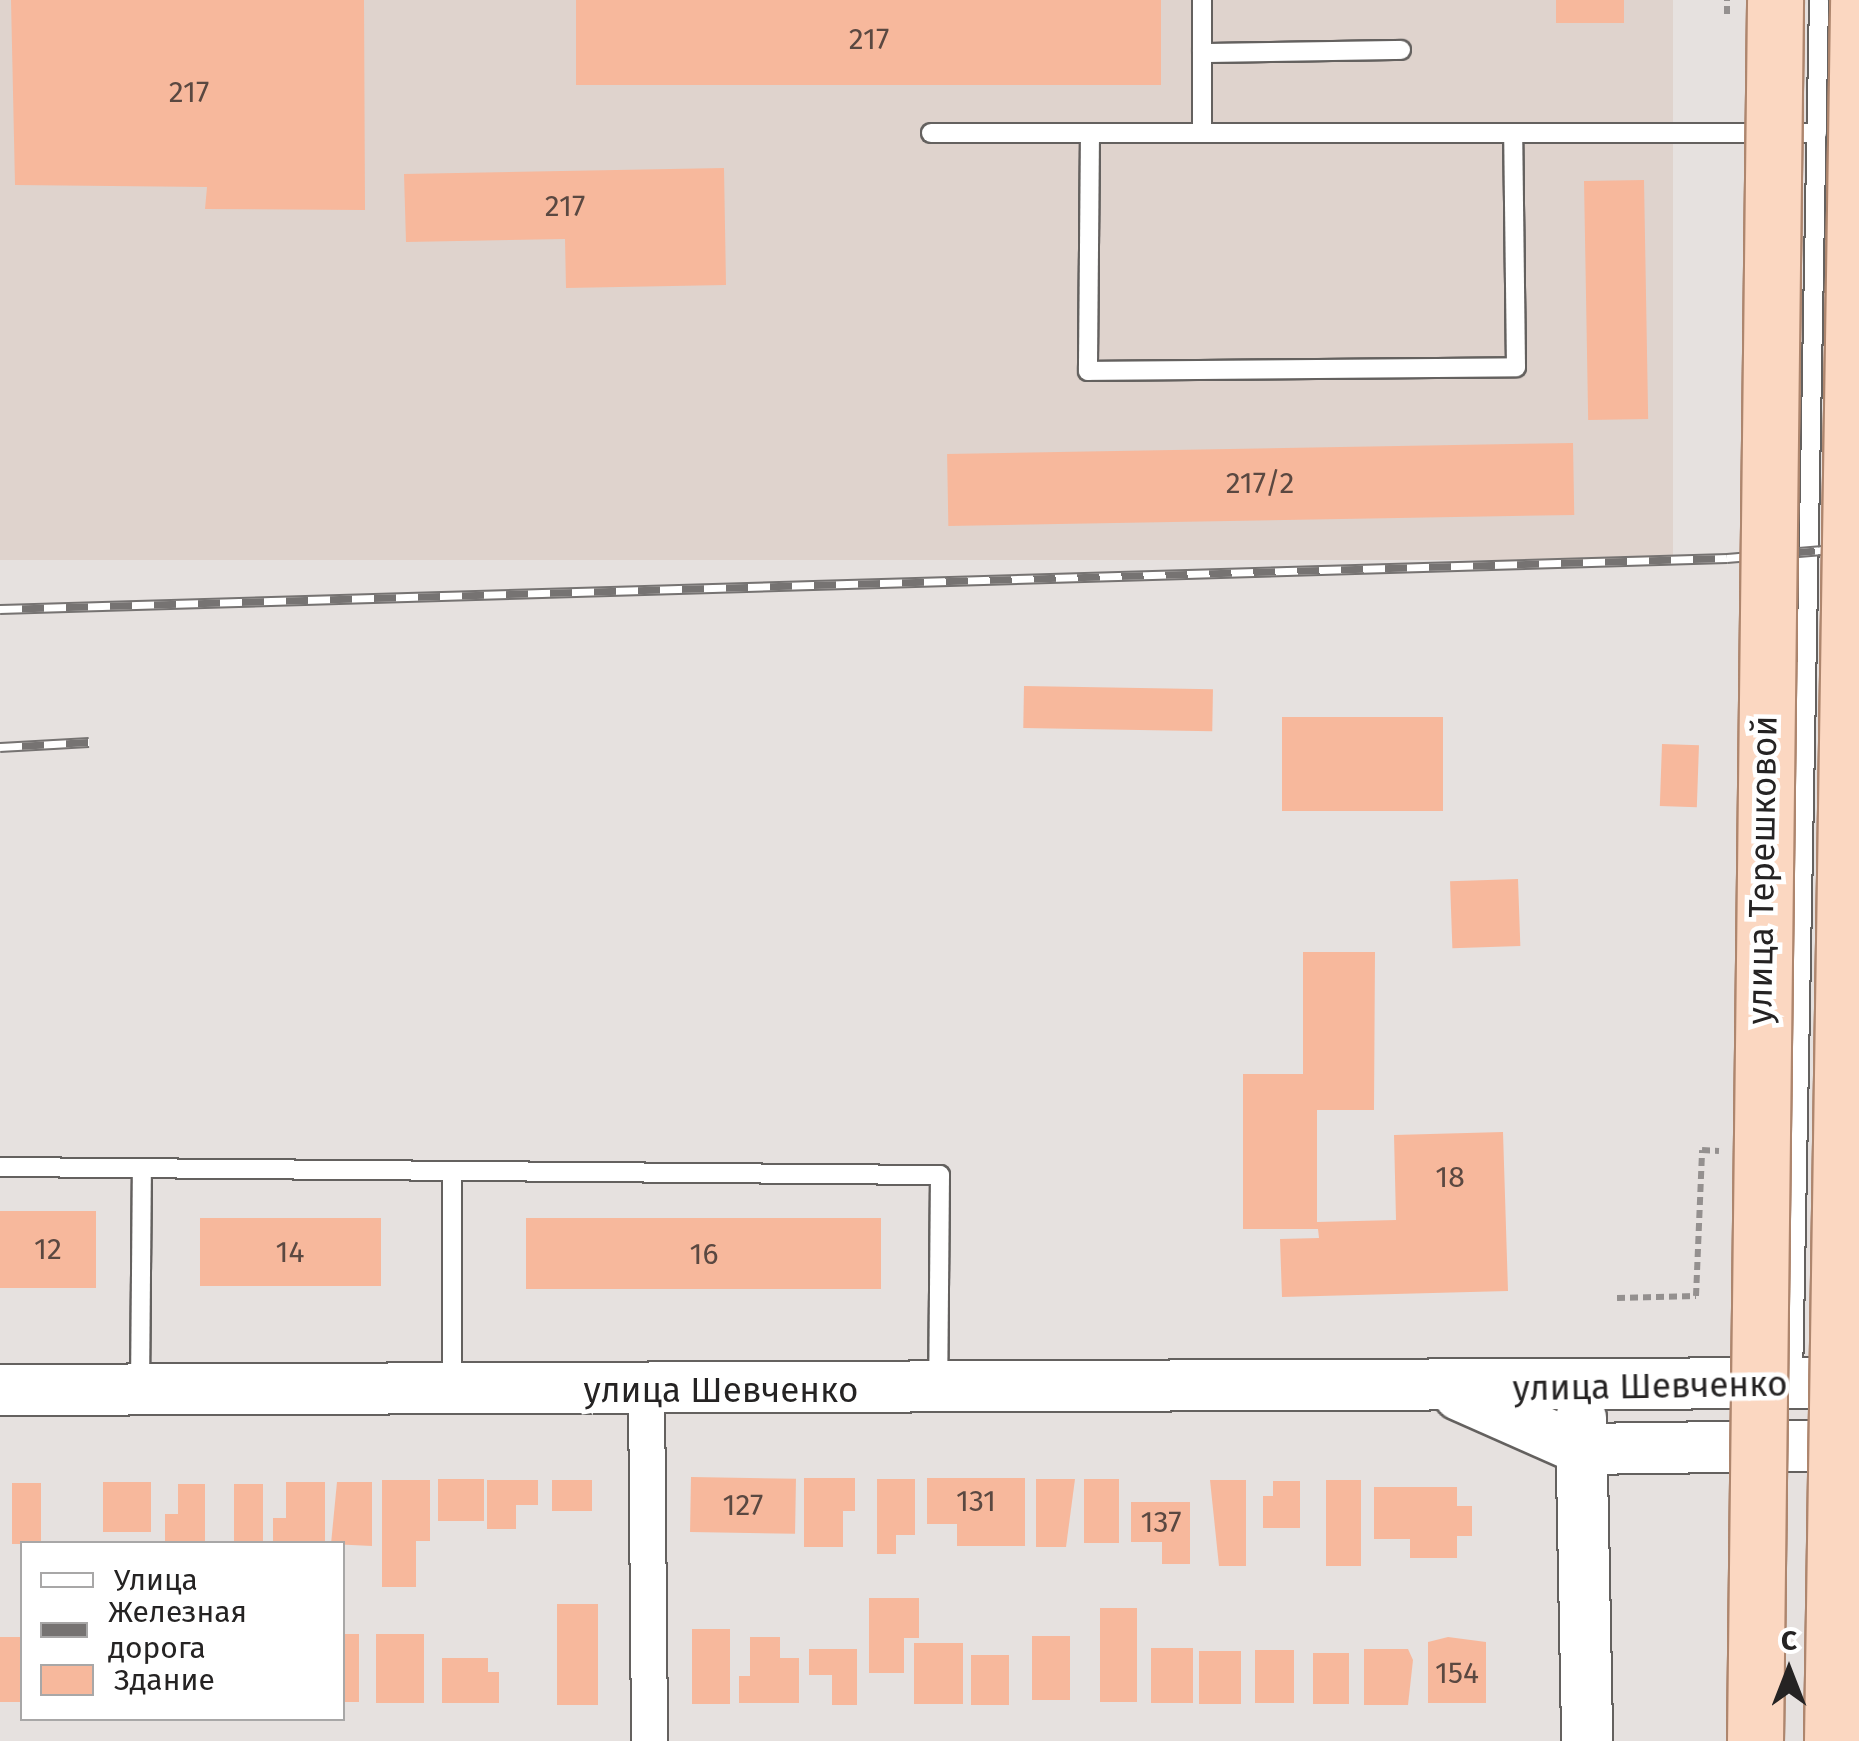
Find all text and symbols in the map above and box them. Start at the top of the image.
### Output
house number: 217 [849,21,889,57]
house number: 217 [169,74,209,110]
house number: 217 [545,188,585,224]
house number: 217/2 [1226,465,1294,501]
street label: улица Терешковой [1738,715,1786,1025]
house number: 18 [1435,1159,1465,1195]
house number: 12 [34,1231,62,1267]
house number: 14 [276,1234,304,1270]
house number: 16 [690,1236,718,1272]
street label: улица Шевченко [1512,1363,1788,1409]
street label: улица Шевченко [584,1369,858,1411]
house number: 131 [956,1483,996,1519]
house number: 127 [723,1487,763,1523]
house number: 137 [1140,1504,1182,1540]
legend [20,1541,345,1721]
text: Улица [114,1562,198,1598]
text: Железная дорога [108,1594,247,1666]
north arrow [1739,1621,1839,1721]
text: С [1781,1624,1797,1657]
house number: 154 [1435,1655,1479,1691]
text: Здание [114,1662,215,1698]

